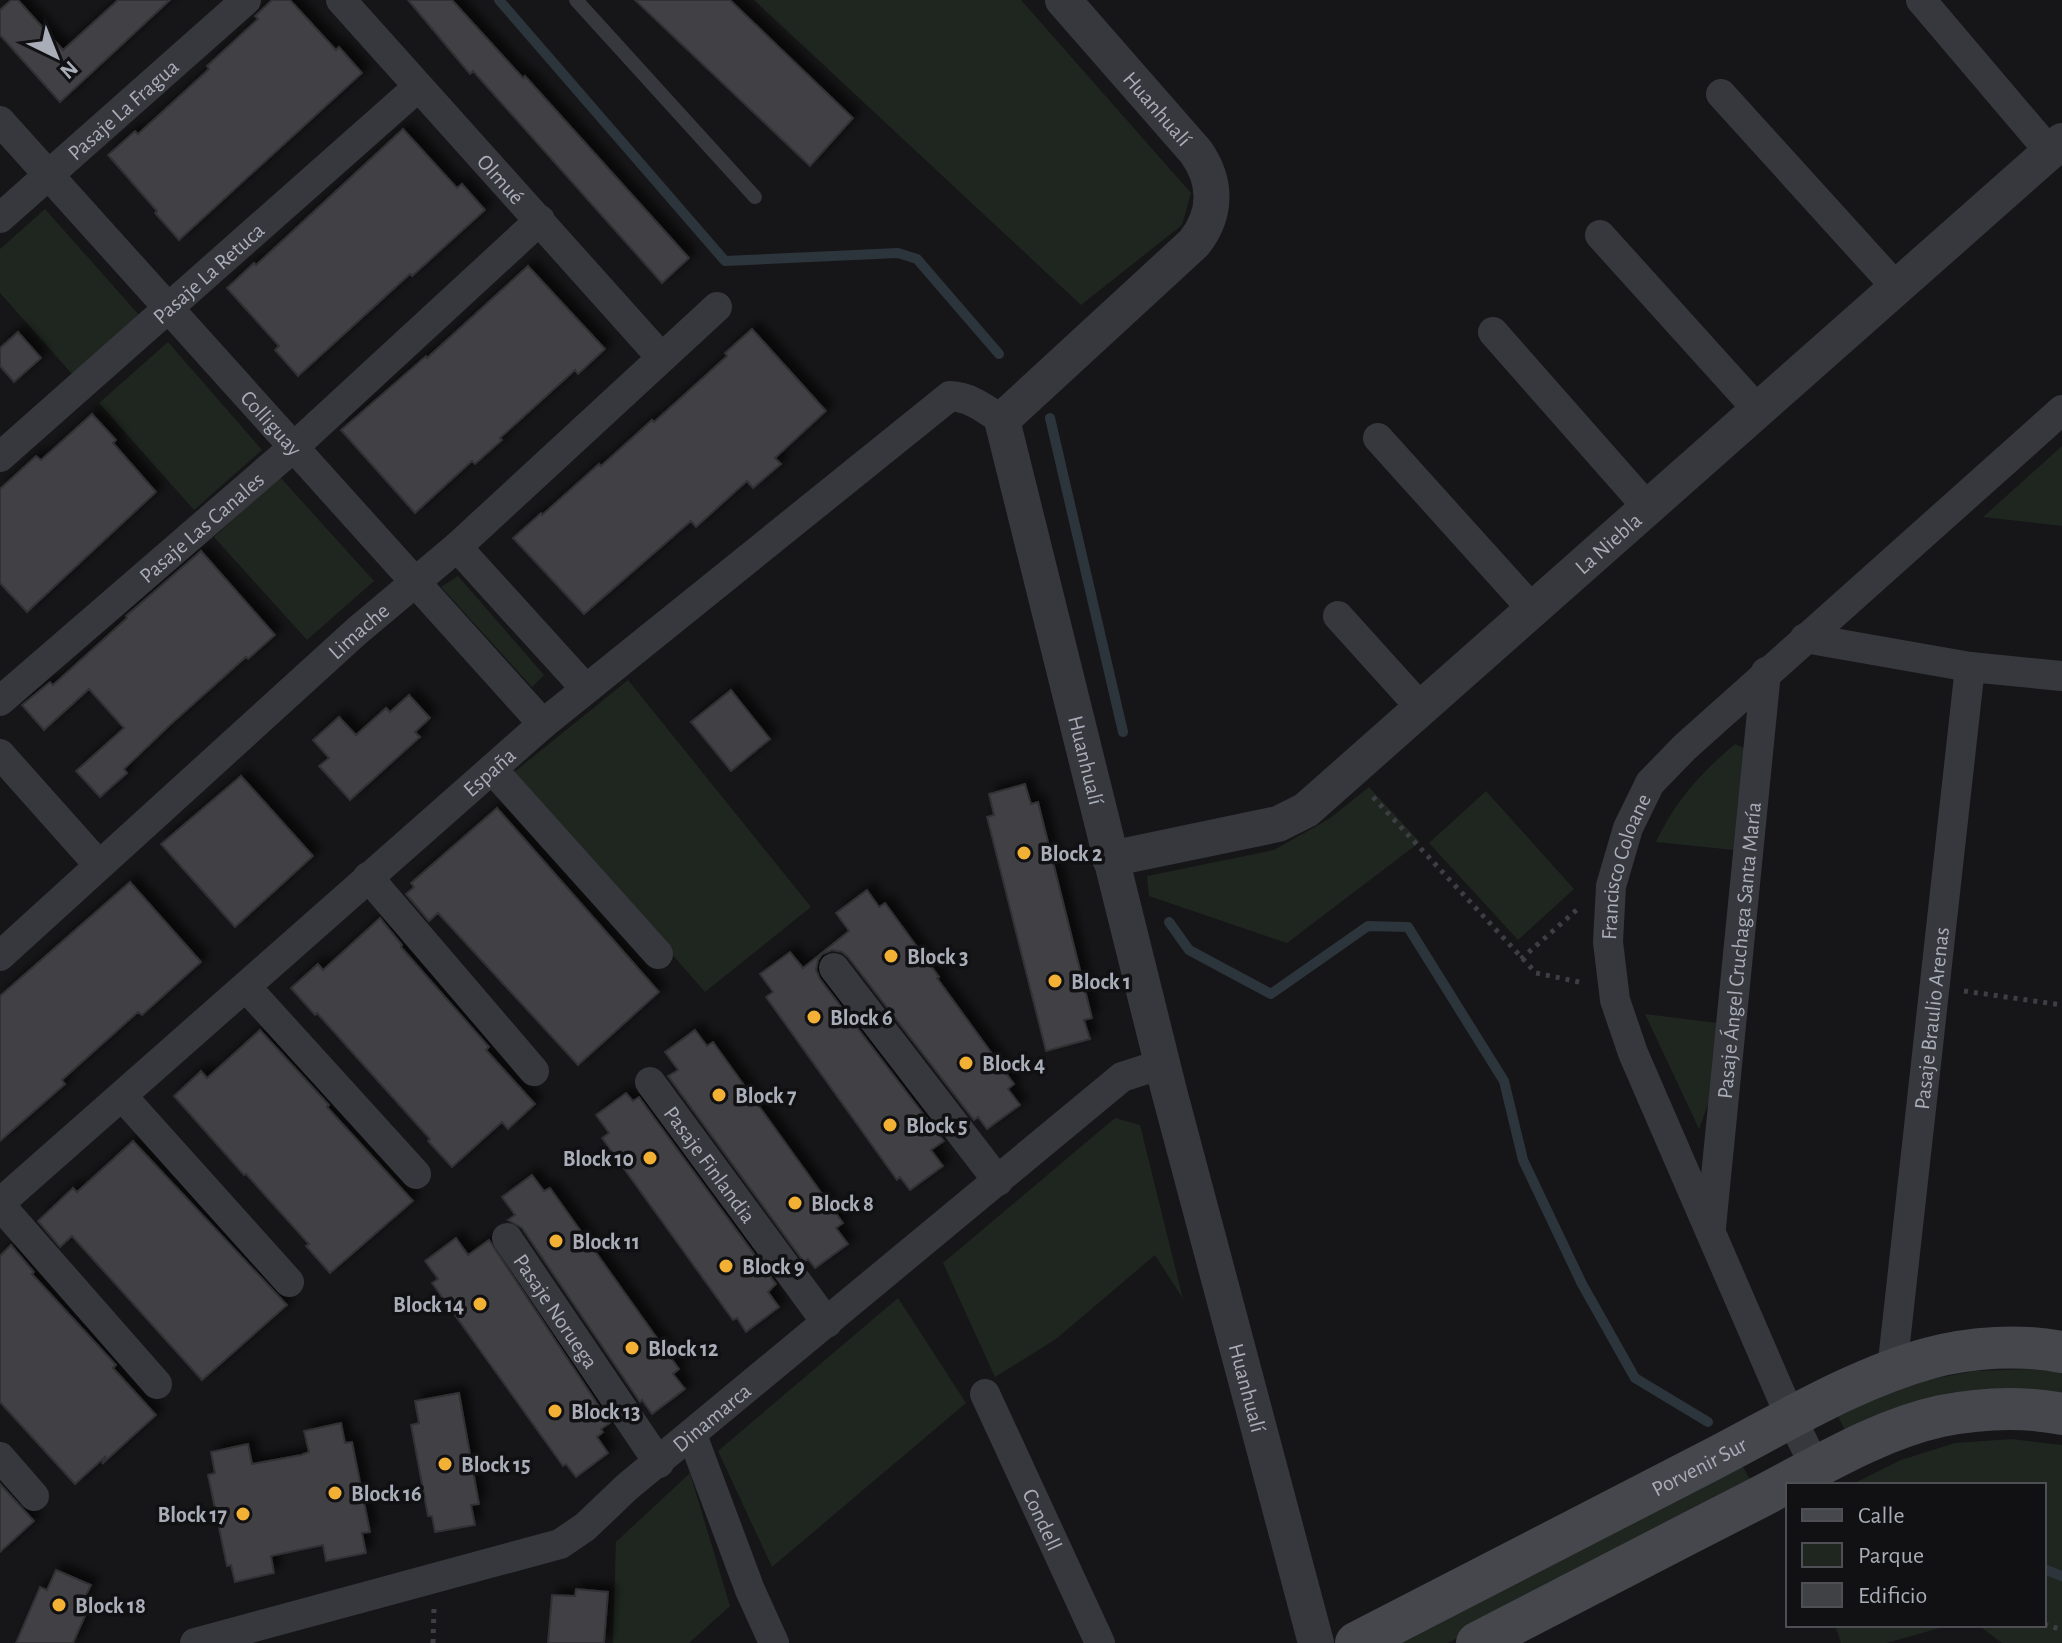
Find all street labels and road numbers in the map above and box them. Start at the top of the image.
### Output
street label: Pasaje La Fragua [64,55,183,165]
street label: Huanhualí [1119,68,1196,151]
street label: Olmué [473,150,528,208]
street label: Pasaje La Retuca [149,219,269,328]
street label: Colliguay [236,387,306,461]
street label: Pasaje Las Canales [135,468,268,587]
street label: La Niebla [1571,509,1646,579]
street label: Limache [324,599,393,663]
street label: Huanhualí [1064,714,1107,808]
street label: España [459,744,520,801]
street label: Francisco Coloane [1598,790,1655,940]
street label: Pasaje Ángel Cruchaga Santa María [1714,801,1765,1100]
street label: Pasaje Braulio Arenas [1911,926,1953,1111]
street label: Pasaje Finlandia [660,1102,760,1227]
street label: Pasaje Noruega [509,1250,602,1373]
street label: Huanhualí [1225,1341,1270,1435]
street label: Dinamarca [669,1379,755,1456]
street label: Porvenir Sur [1648,1433,1750,1500]
street label: Condell [1018,1485,1066,1554]

